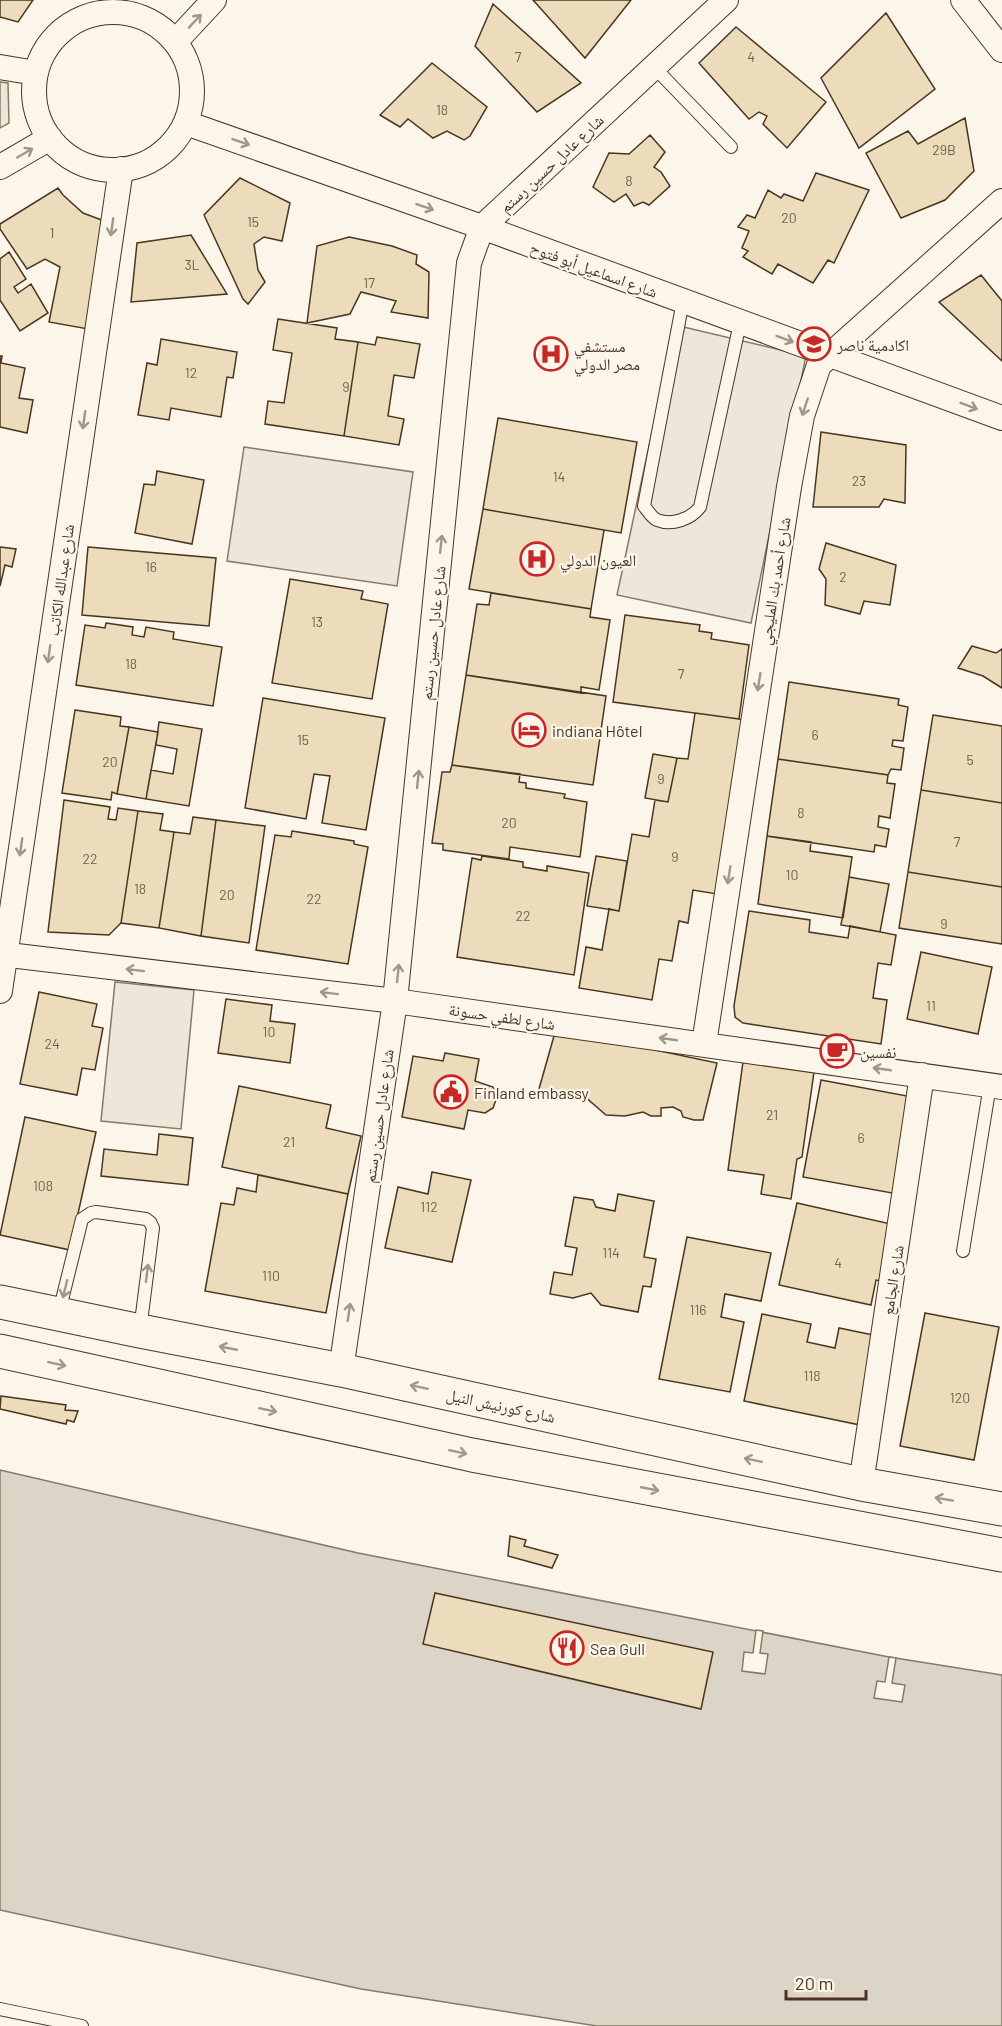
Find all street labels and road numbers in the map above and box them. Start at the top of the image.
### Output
street label: شارع عادل حسين رستم [495,110,608,217]
street label: شارع اسماعيل أبو فتوح [527,237,660,303]
street label: شارع أحمد بك المليجي [754,516,798,647]
street label: شارع عبدالله الكاتب [43,523,79,637]
street label: شارع عادل حسين رستم [415,565,450,701]
street label: شارع لطفي حسونة [447,999,556,1037]
street label: شارع عادل حسين رستم [359,1048,399,1184]
street label: شارع الجامع [877,1244,909,1317]
street label: شارع كورنيش النيل [444,1384,557,1428]

